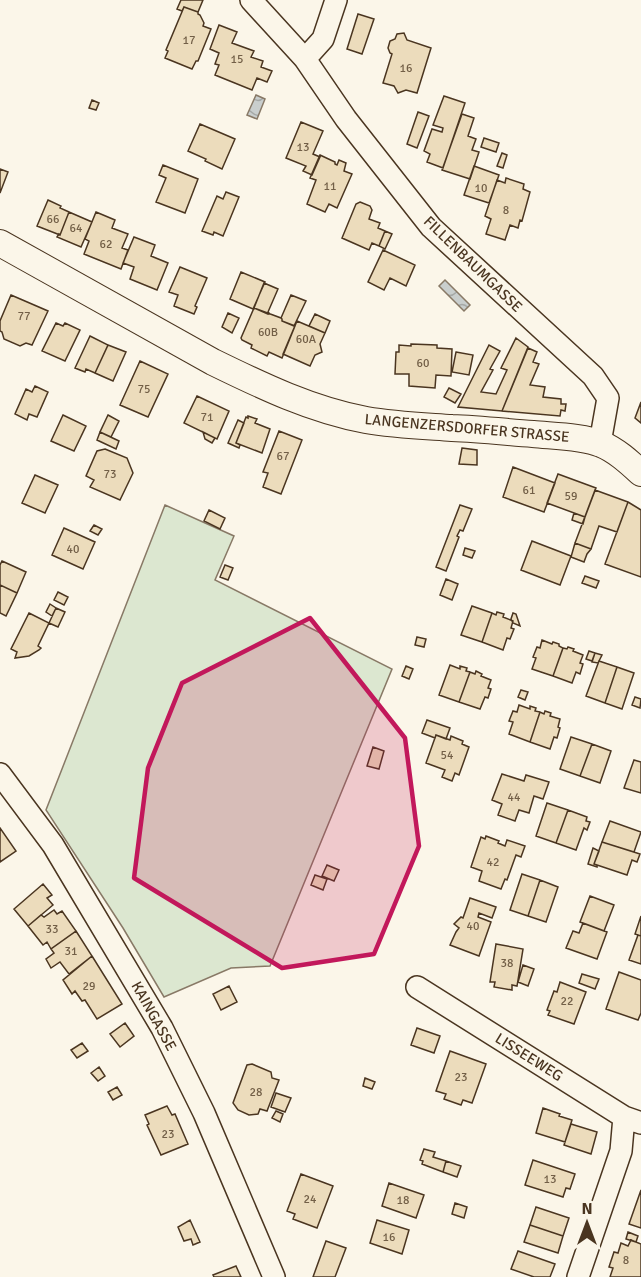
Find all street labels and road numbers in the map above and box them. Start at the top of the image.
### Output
street label: FILLENBAUMGASSE [420,212,526,316]
street label: LANGENZERSDORFER STRASSE [364,410,570,446]
street label: KAINGASSE [128,978,180,1054]
street label: LISSEEWEG [492,1029,566,1085]

